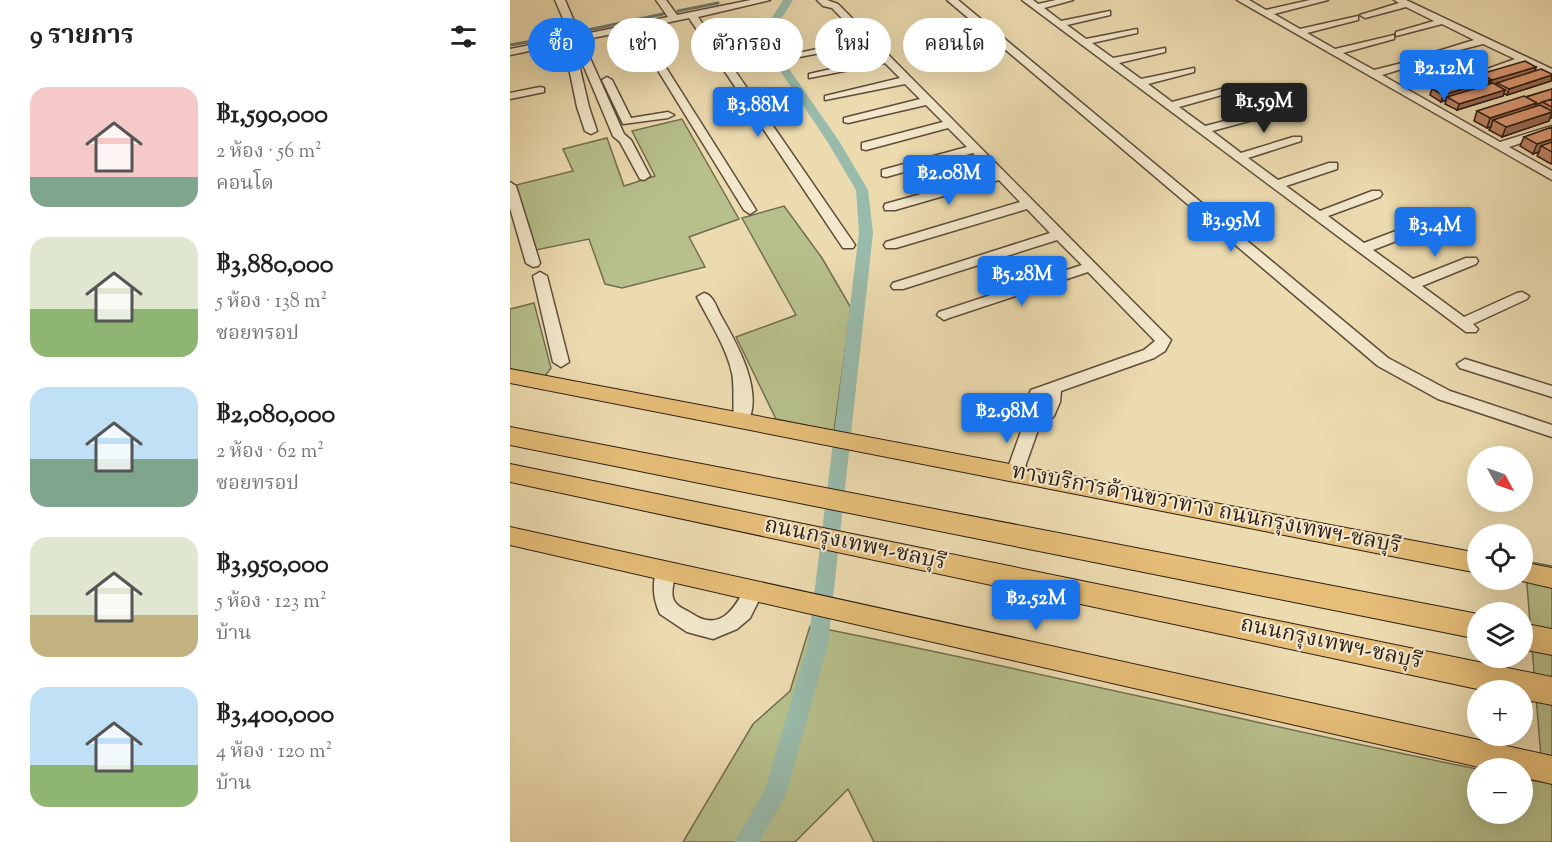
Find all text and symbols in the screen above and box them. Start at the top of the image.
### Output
text: 9 รายการ [30,18,134,55]
chip: ซื้อ [528,18,595,72]
chip: เช่า [607,18,679,72]
chip: ตัวกรอง [691,18,803,72]
chip: ใหม่ [815,18,891,72]
chip: คอนโด [903,18,1006,72]
icon: filters [447,20,480,53]
pin: ฿2.12M [1395,50,1493,101]
text: ฿2.12M [1414,55,1474,84]
pin: ฿1.59M [1215,83,1313,134]
pin: ฿3.88M [709,87,807,138]
text: ฿1.59M [1235,88,1293,117]
text: ฿3.88M [727,92,789,121]
text: ฿1,590,000 [216,97,328,134]
icon: home [78,111,150,183]
text: 2 ห้อง · 56 m² [216,138,322,167]
pin: ฿2.08M [900,155,998,206]
text: ฿2.08M [917,160,981,189]
text: คอนโด [216,170,274,199]
pin: ฿3.95M [1182,202,1280,253]
text: ฿3.95M [1201,207,1261,236]
pin: ฿3.4M [1393,207,1477,258]
text: ฿3.4M [1409,212,1461,241]
text: ฿3,880,000 [216,247,334,284]
pin: ฿5.28M [973,256,1071,307]
icon: home [78,261,150,333]
text: ฿5.28M [992,261,1052,290]
text: 5 ห้อง · 138 m² [216,288,327,317]
text: ซอยทรอป [216,320,299,349]
pin: ฿2.98M [958,393,1056,444]
text: ฿2,080,000 [216,397,335,434]
text: ฿2.98M [975,398,1039,427]
icon: home [78,411,150,483]
text: 2 ห้อง · 62 m² [216,438,324,467]
north arrow [1467,446,1533,512]
map controls [1467,446,1533,824]
street label: ทางบริการด้านขวาทาง ถนนกรุงเทพฯ-ชลบุรี [1009,457,1403,563]
text: ซอยทรอป [216,470,299,499]
street label: ถนนกรุงเทพฯ-ชลบุรี [761,510,949,580]
button: locate [1467,524,1533,590]
text: ฿3,950,000 [216,547,329,584]
icon: home [78,561,150,633]
pin: ฿2.52M [987,580,1085,631]
text: ฿2.52M [1006,585,1066,614]
text: 5 ห้อง · 123 m² [216,588,327,617]
button: layers [1467,602,1533,668]
street label: ถนนกรุงเทพฯ-ชลบุรี [1237,609,1425,679]
text: บ้าน [216,620,252,649]
button: + [1467,680,1533,746]
text: ฿3,400,000 [216,697,334,734]
icon: home [78,711,150,783]
text: 4 ห้อง · 120 m² [216,738,332,767]
button: − [1467,758,1533,824]
text: บ้าน [216,770,252,799]

